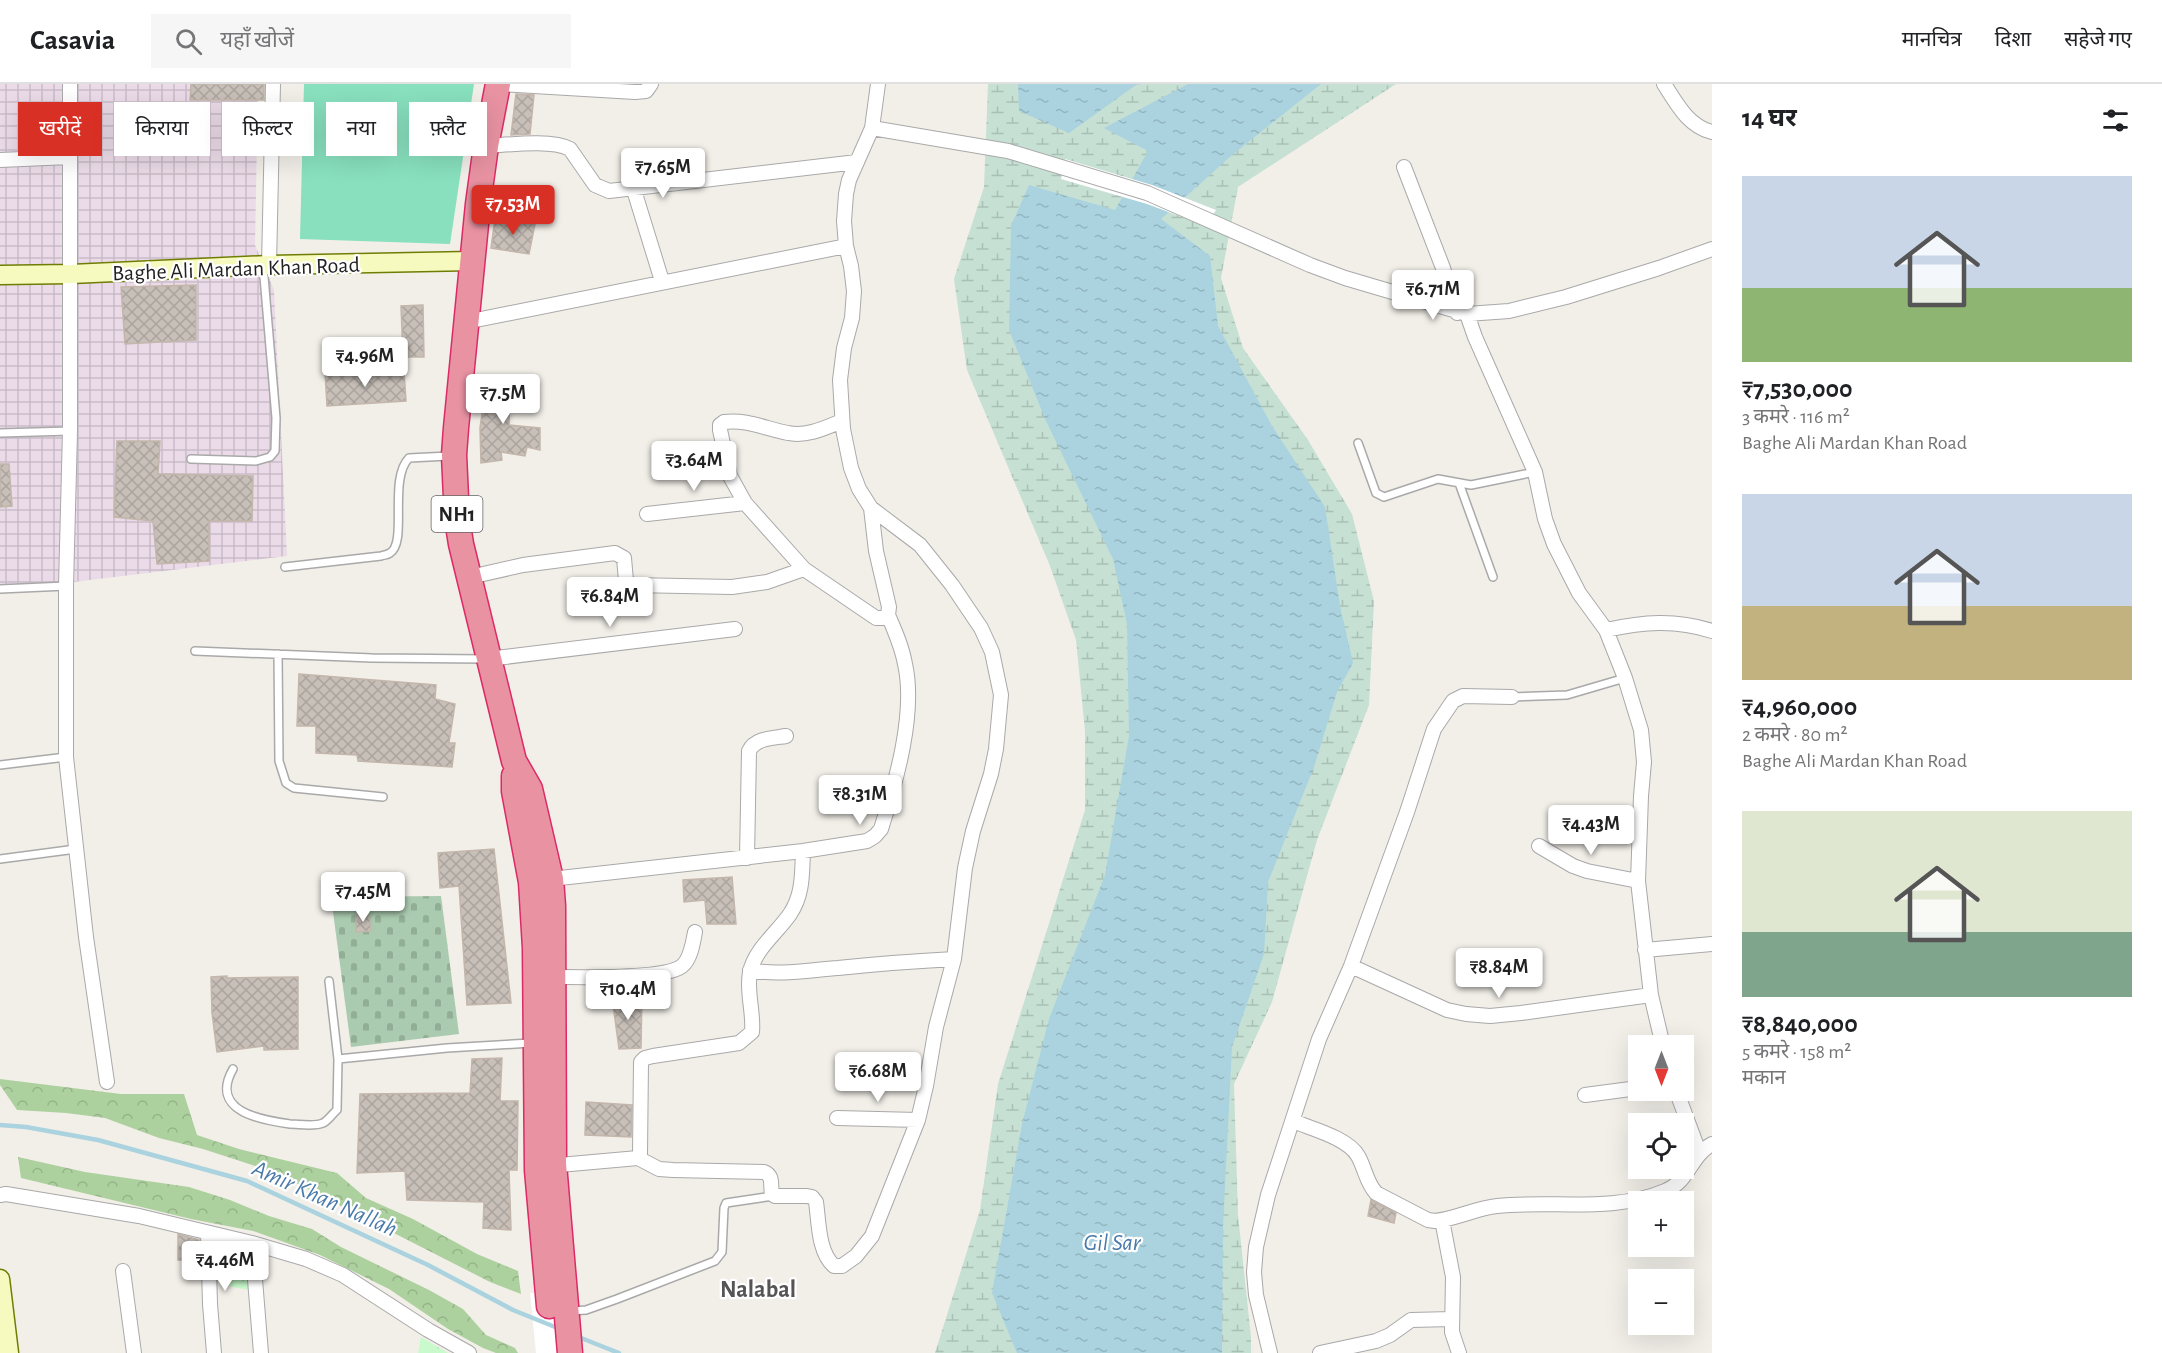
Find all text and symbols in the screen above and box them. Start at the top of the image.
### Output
search box [151,14,571,68]
icon: search [172,25,205,58]
text: Casavia [30,27,115,55]
text: यहाँ खोजें [220,29,294,51]
text: मानचित्र [1902,29,1962,50]
text: दिशा [1995,29,2031,50]
text: सहेजे गए [2064,29,2132,50]
chip: खरीदें [18,102,102,156]
chip: किराया [114,102,210,156]
chip: फ़िल्टर [222,102,314,156]
chip: नया [326,102,397,156]
chip: फ़्लैट [409,102,487,156]
icon: filters [2099,104,2132,137]
text: 14 घर [1742,105,1797,131]
pin: ₹7.65M [614,148,712,199]
text: ₹7.65M [635,157,691,177]
pin: ₹7.53M [464,185,562,236]
text: ₹7.53M [486,194,540,214]
icon: home [1883,215,1991,323]
street label: Baghe Ali Mardan Khan Road [112,254,360,284]
pin: ₹6.71M [1384,270,1482,321]
text: ₹6.71M [1406,279,1460,299]
pin: ₹4.96M [316,337,414,388]
text: ₹4.96M [336,346,394,366]
pin: ₹7.5M [461,374,545,425]
text: ₹7,530,000 [1742,376,1853,402]
text: ₹7.5M [480,383,526,403]
text: 3 कमरे · 116 m² [1742,407,1850,427]
text: Baghe Ali Mardan Khan Road [1742,433,1967,453]
pin: ₹3.64M [645,441,743,492]
text: ₹3.64M [665,450,723,470]
road number: NH1 [432,496,482,532]
icon: home [1883,533,1991,641]
pin: ₹6.84M [561,577,659,628]
text: ₹6.84M [581,586,639,606]
text: ₹4,960,000 [1742,694,1857,720]
text: 2 कमरे · 80 m² [1742,725,1847,745]
text: Baghe Ali Mardan Khan Road [1742,751,1967,771]
pin: ₹8.31M [811,775,909,826]
text: ₹8.31M [833,784,887,804]
pin: ₹4.43M [1542,805,1640,856]
text: ₹4.43M [1562,814,1620,834]
icon: home [1883,850,1991,958]
pin: ₹7.45M [314,872,412,923]
text: ₹7.45M [335,881,391,901]
pin: ₹8.84M [1450,948,1548,999]
text: ₹8.84M [1470,957,1528,977]
pin: ₹10.4M [579,970,677,1021]
text: ₹10.4M [600,979,656,999]
text: ₹8,840,000 [1742,1011,1858,1037]
north arrow [1628,1035,1694,1101]
map controls [1628,1035,1694,1335]
text: 5 कमरे · 158 m² [1742,1042,1851,1062]
pin: ₹6.68M [829,1052,927,1103]
text: ₹6.68M [849,1061,907,1081]
text: मकान [1742,1068,1786,1088]
button: locate [1628,1113,1694,1179]
water label: Amir Khan Nallah [248,1156,400,1241]
button: + [1628,1191,1694,1257]
water label: Gil Sar [1083,1231,1142,1255]
pin: ₹4.46M [176,1241,274,1292]
text: ₹4.46M [196,1250,254,1270]
button: − [1628,1269,1694,1335]
district label: Nalabal [720,1278,796,1302]

